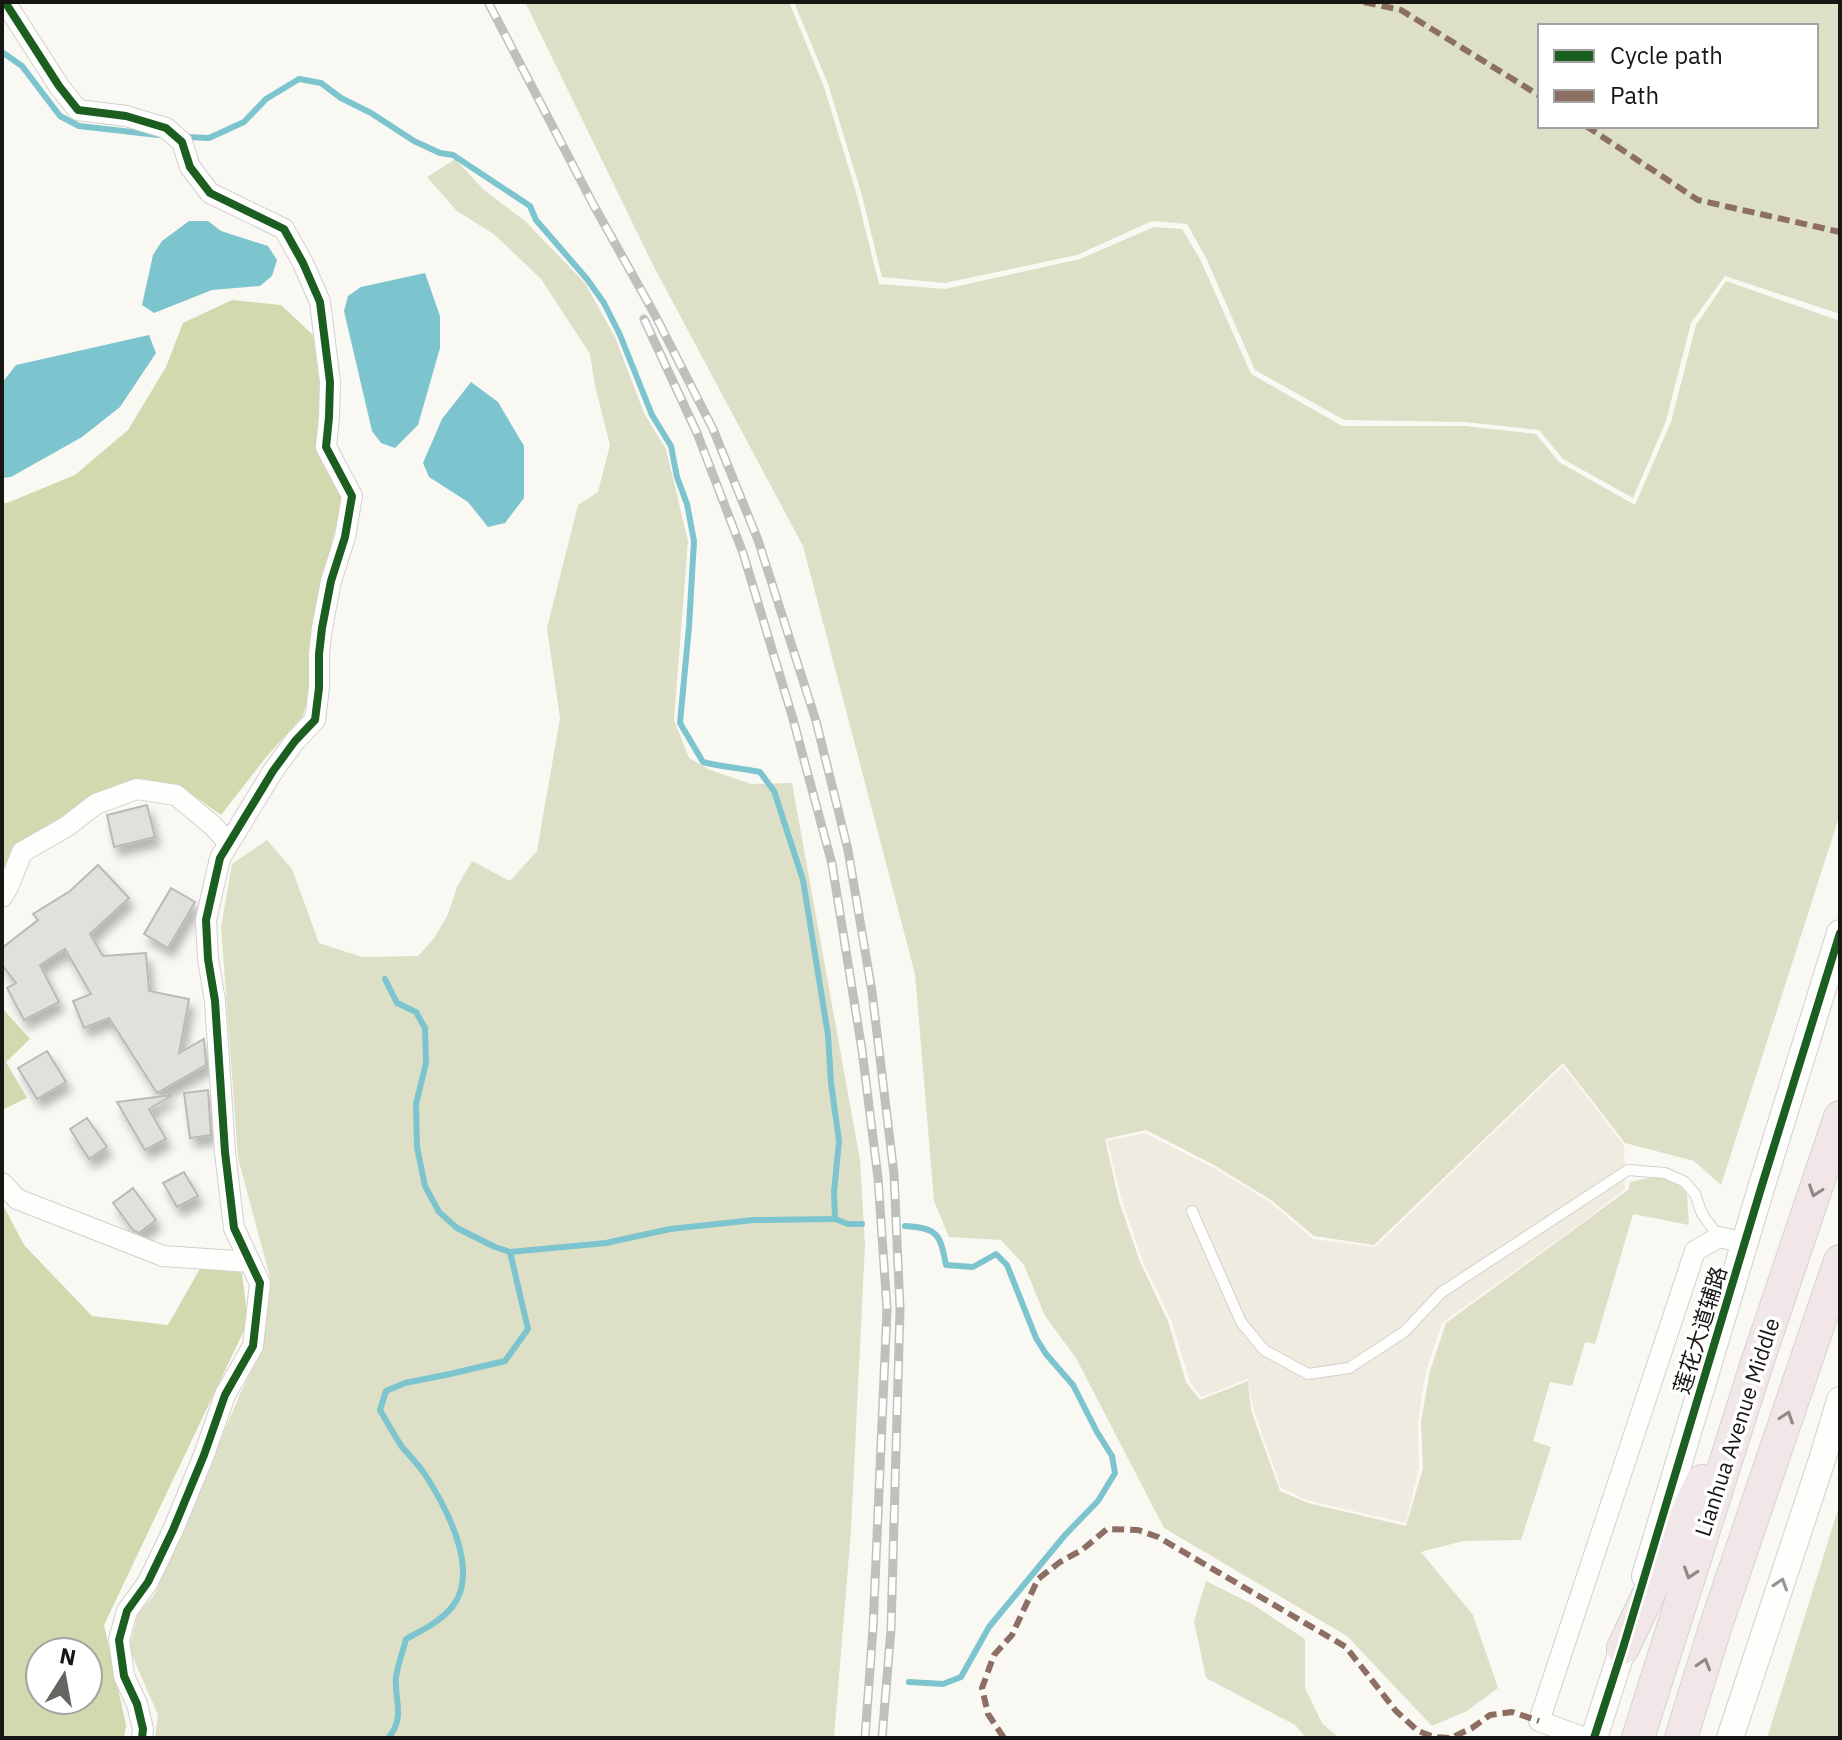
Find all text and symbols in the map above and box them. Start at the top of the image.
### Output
legend [1538,24,1818,128]
text: Cycle path [1610,39,1723,71]
text: Path [1610,79,1659,111]
one-way arrow [1808,1183,1824,1197]
street label: 莲花大道辅路 [1666,1262,1733,1397]
street label: Lianhua Avenue Middle [1687,1314,1786,1540]
one-way arrow [1777,1411,1793,1425]
one-way arrow [1683,1566,1699,1580]
one-way arrow [1772,1578,1788,1592]
north arrow [24,1636,104,1716]
text: N [57,1640,79,1672]
one-way arrow [1695,1657,1711,1671]

